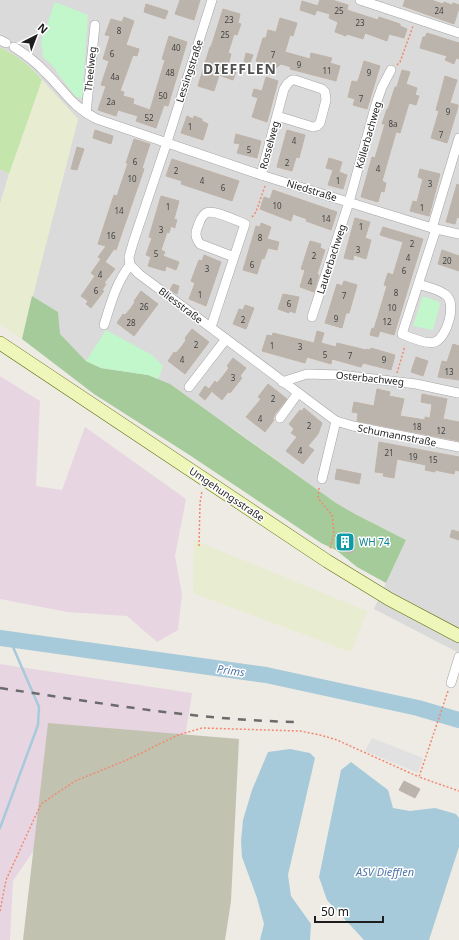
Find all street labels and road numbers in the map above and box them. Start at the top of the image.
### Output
street label: Lessingstraße [172,37,206,104]
street label: Theelweg [81,46,99,92]
street label: Köllerbachweg [352,100,384,170]
street label: Rosselweg [256,119,282,171]
street label: Niedstraße [285,176,339,204]
street label: Lauterbachweg [313,222,349,296]
street label: Bliesstraße [156,284,206,326]
street label: Osterbachweg [335,367,405,389]
street label: Schumannstraße [356,421,438,450]
street label: Umgehungsstraße [187,464,268,525]

